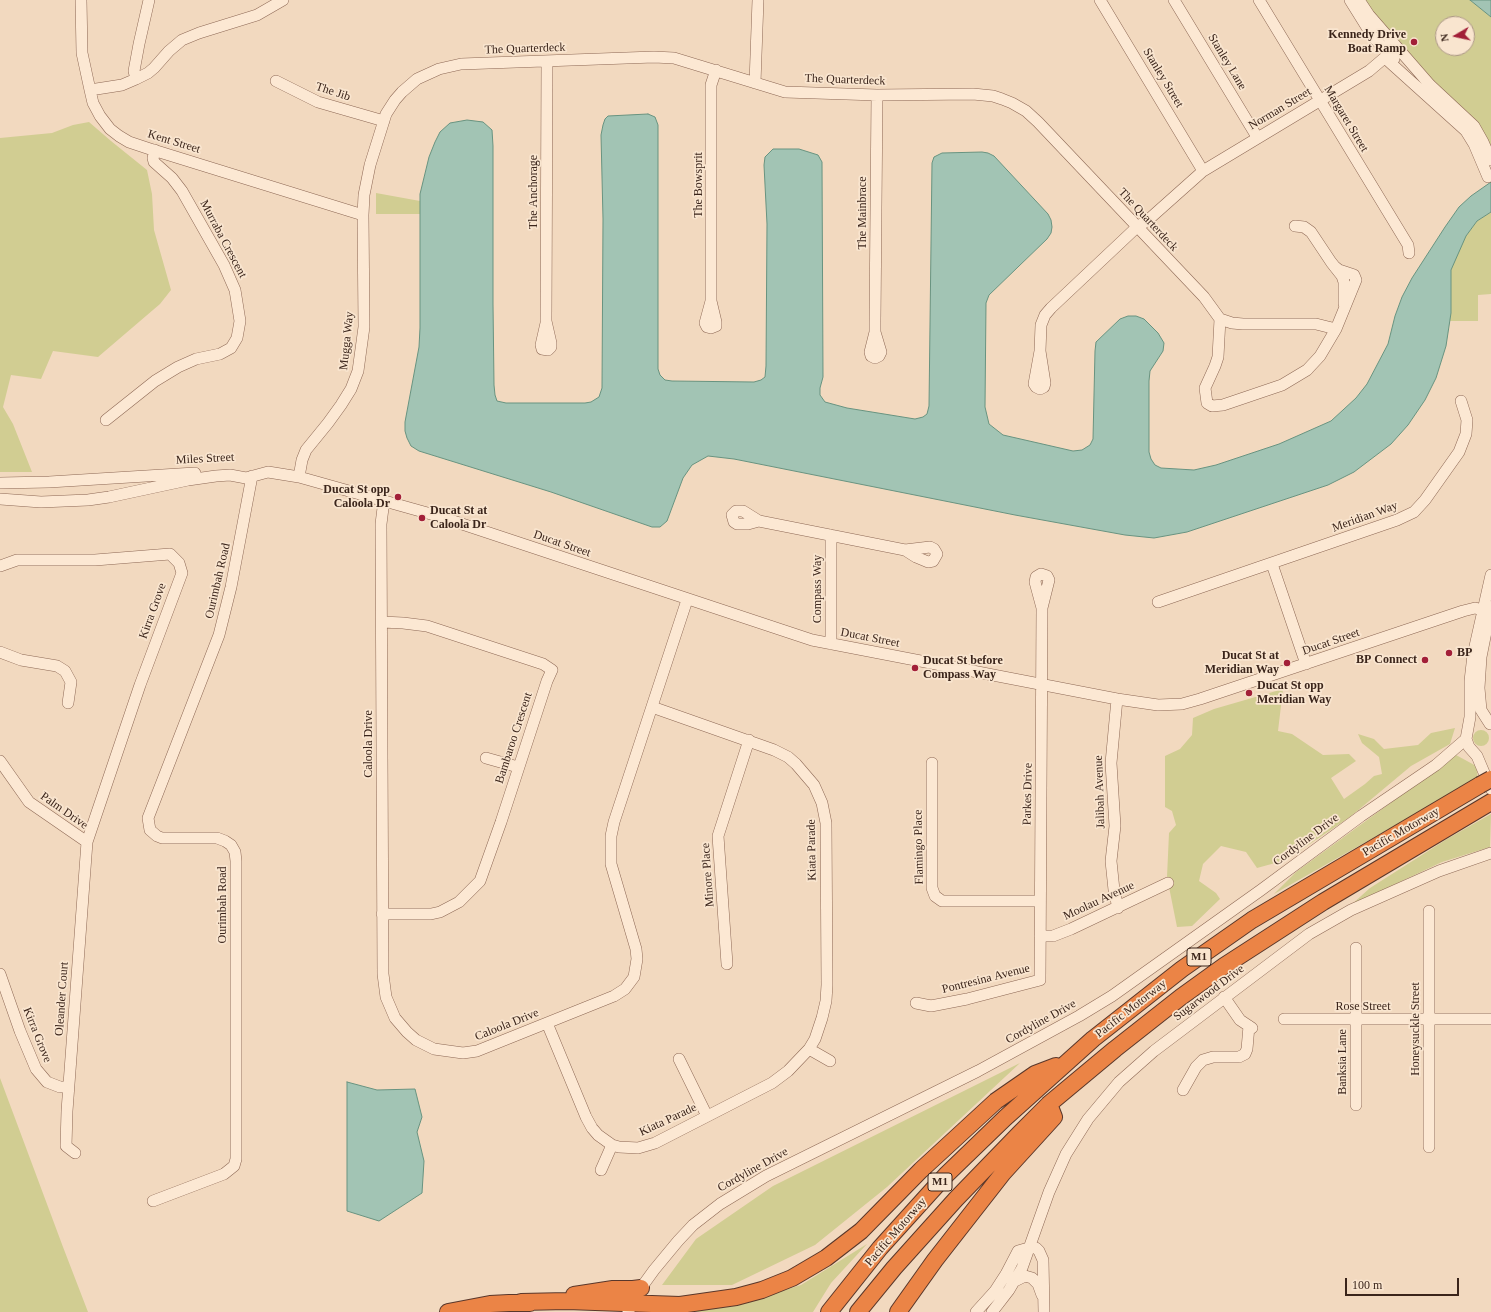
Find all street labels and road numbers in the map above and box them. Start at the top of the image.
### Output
street label: Stanley Lane [1205,31,1249,93]
street label: The Quarterdeck [484,40,566,58]
street label: Stanley Street [1140,46,1186,110]
street label: The Quarterdeck [804,71,886,89]
street label: The Jib [314,80,352,104]
street label: Margaret Street [1321,83,1371,155]
street label: Norman Street [1246,85,1314,133]
street label: Kent Street [146,127,202,157]
street label: The Bowsprit [692,152,706,218]
street label: The Anchorage [527,155,541,229]
street label: The Mainbrace [856,177,870,249]
street label: The Quarterdeck [1115,185,1181,255]
street label: Murraba Crescent [196,198,250,280]
street label: Mugga Way [337,311,357,371]
street label: Miles Street [176,450,234,468]
street label: Meridian Way [1330,498,1400,536]
street label: Ducat Street [531,527,593,561]
street label: Ourimbah Road [202,542,234,620]
street label: Compass Way [811,555,825,623]
street label: Kirra Grove [136,581,170,641]
street label: Ducat Street [839,625,901,651]
street label: Ducat Street [1300,625,1362,659]
street label: Bambaroo Crescent [492,691,536,785]
street label: Caloola Drive [362,710,376,778]
street label: Jalibah Avenue [1092,755,1108,829]
street label: Parkes Drive [1020,763,1036,825]
street label: Palm Drive [37,789,91,833]
street label: Pacific Motorway [1360,804,1442,860]
street label: Flamingo Place [911,809,927,885]
street label: Cordyline Drive [1270,811,1342,869]
street label: Kiata Parade [804,819,820,881]
street label: Minore Place [699,842,717,908]
street label: Ourimbah Road [216,867,230,943]
street label: Moolau Avenue [1061,878,1137,924]
road number: M1 [1187,948,1211,966]
street label: Oleander Court [52,961,72,1037]
street label: Pontresina Avenue [941,961,1031,997]
street label: Sugarwood Drive [1171,962,1247,1024]
street label: Pacific Motorway [1093,977,1169,1041]
street label: Honeysuckle Street [1409,982,1423,1076]
street label: Cordyline Drive [1003,997,1079,1047]
street label: Rose Street [1336,1000,1390,1014]
street label: Kirra Grove [19,1005,55,1065]
street label: Caloola Drive [473,1006,541,1044]
street label: Banksia Lane [1336,1029,1350,1095]
street label: Kiata Parade [637,1100,699,1140]
street label: Cordyline Drive [715,1145,791,1195]
road number: M1 [928,1173,952,1191]
street label: Pacific Motorway [862,1195,930,1269]

